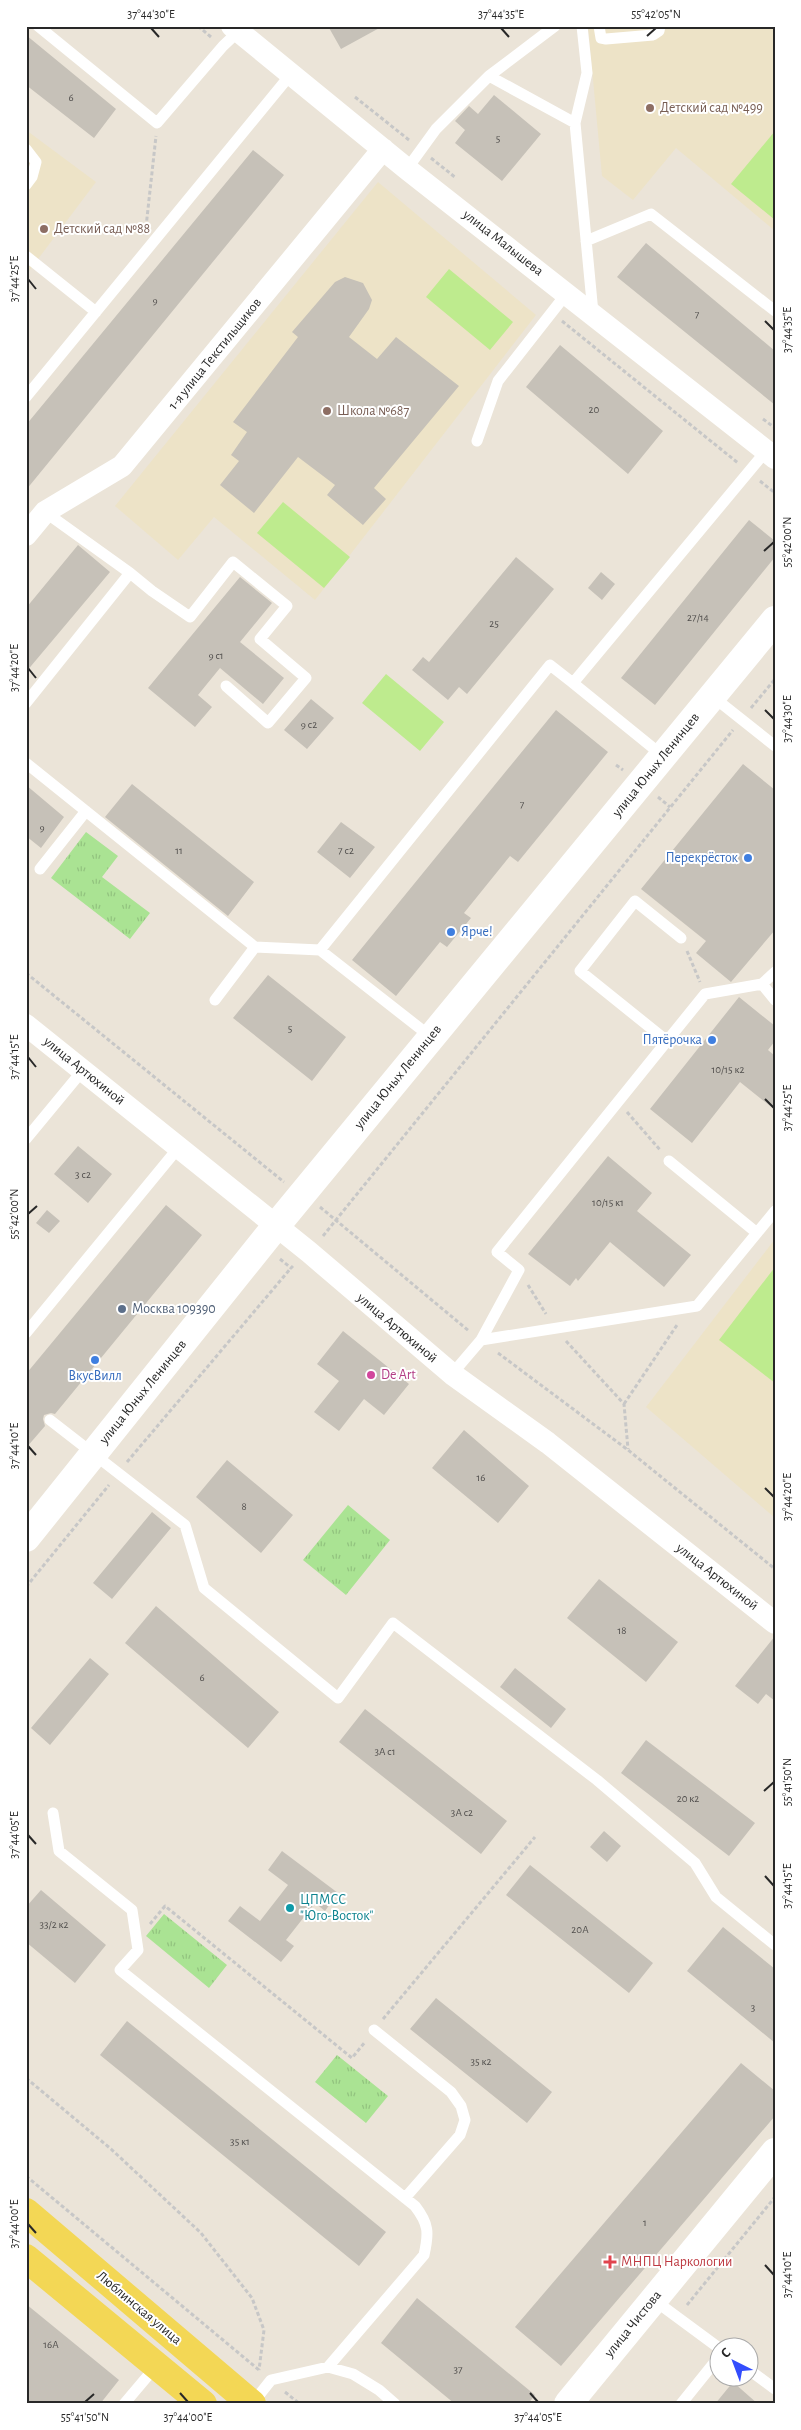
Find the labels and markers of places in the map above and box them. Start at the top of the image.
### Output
place label: Детский сад №499 [660,101,763,115]
marker: Детский сад №499 [644,102,656,114]
place label: Детский сад №88 [54,222,150,236]
marker: Детский сад №88 [38,223,50,235]
place label: Школа №687 [337,404,409,418]
marker: Школа №687 [321,405,333,417]
place label: Перекрёсток [665,851,739,865]
marker: Перекрёсток [742,852,754,864]
place label: Ярче! [461,925,493,939]
marker: Ярче! [445,926,457,938]
place label: Пятёрочка [642,1033,703,1047]
marker: Пятёрочка [706,1034,718,1046]
place label: Москва 109390 [132,1302,216,1316]
marker: Москва 109390 [116,1303,128,1315]
marker: ВкусВилл [89,1354,101,1366]
place label: De Art [381,1368,416,1382]
place label: ВкусВилл [68,1369,122,1383]
marker: De Art [365,1369,377,1381]
place label: ЦПМСС "Юго-Восток" [300,1893,374,1923]
marker: ЦПМСС "Юго-Восток" [284,1902,296,1914]
marker: МНПЦ Наркологии [603,2255,617,2269]
place label: МНПЦ Наркологии [621,2255,732,2269]

